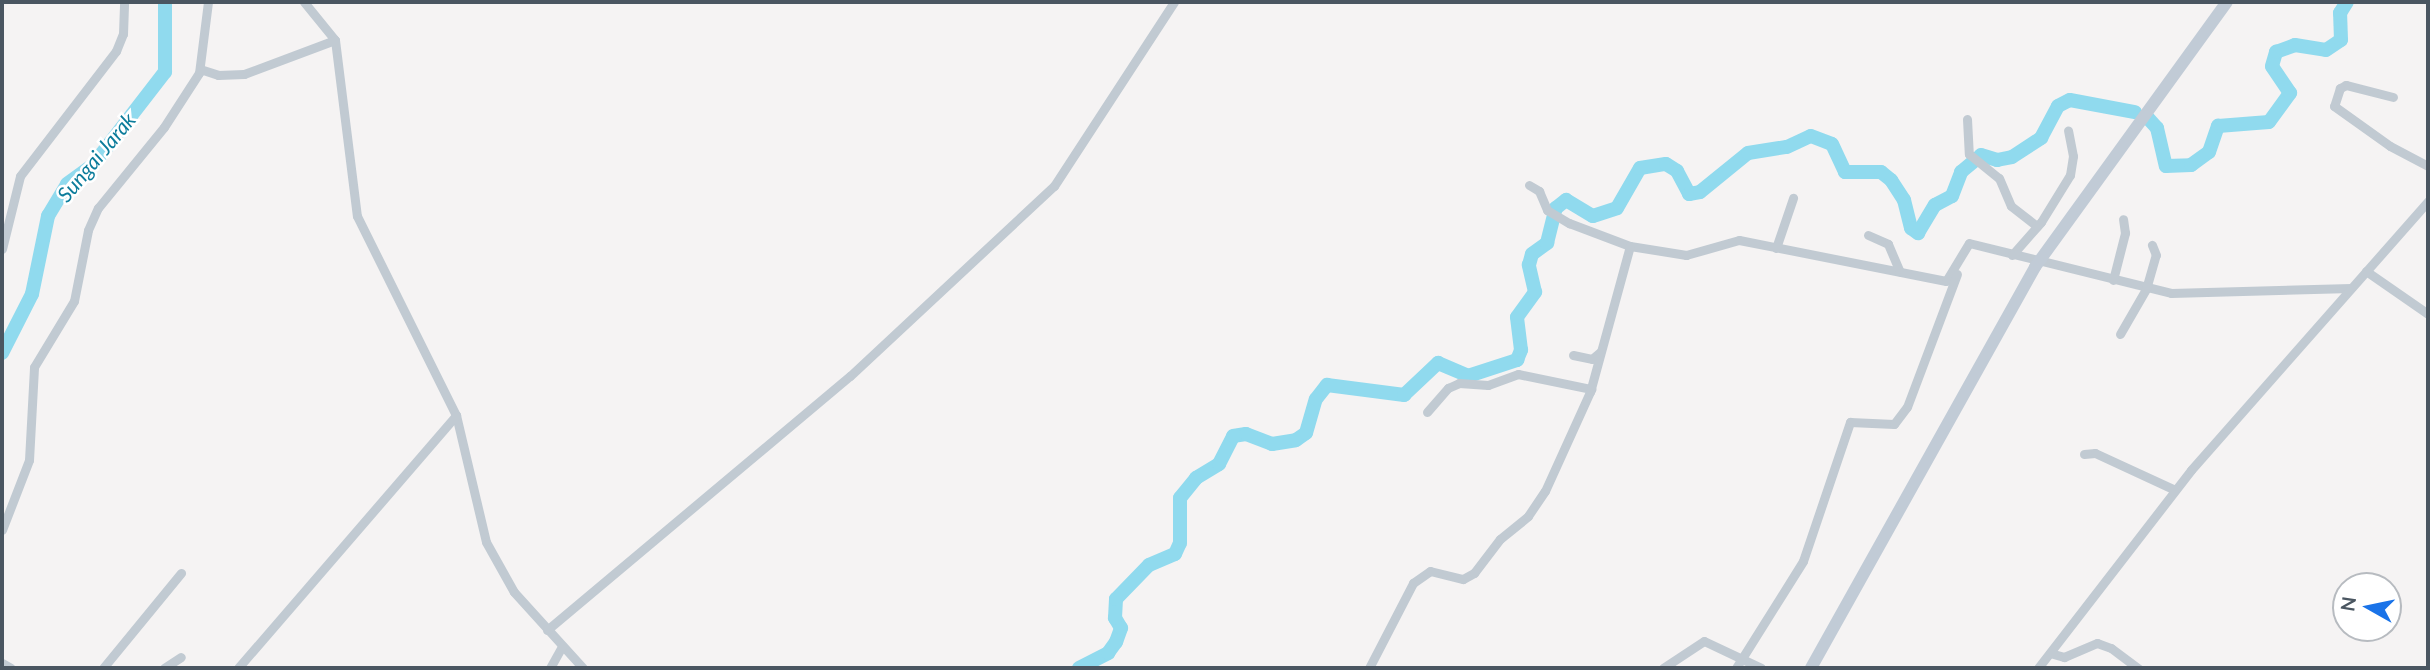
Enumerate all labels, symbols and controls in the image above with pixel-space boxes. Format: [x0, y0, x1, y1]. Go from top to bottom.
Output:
water label: Sungai Jarak [51, 107, 141, 207]
north arrow [2332, 572, 2402, 642]
text: N [2335, 595, 2360, 613]

